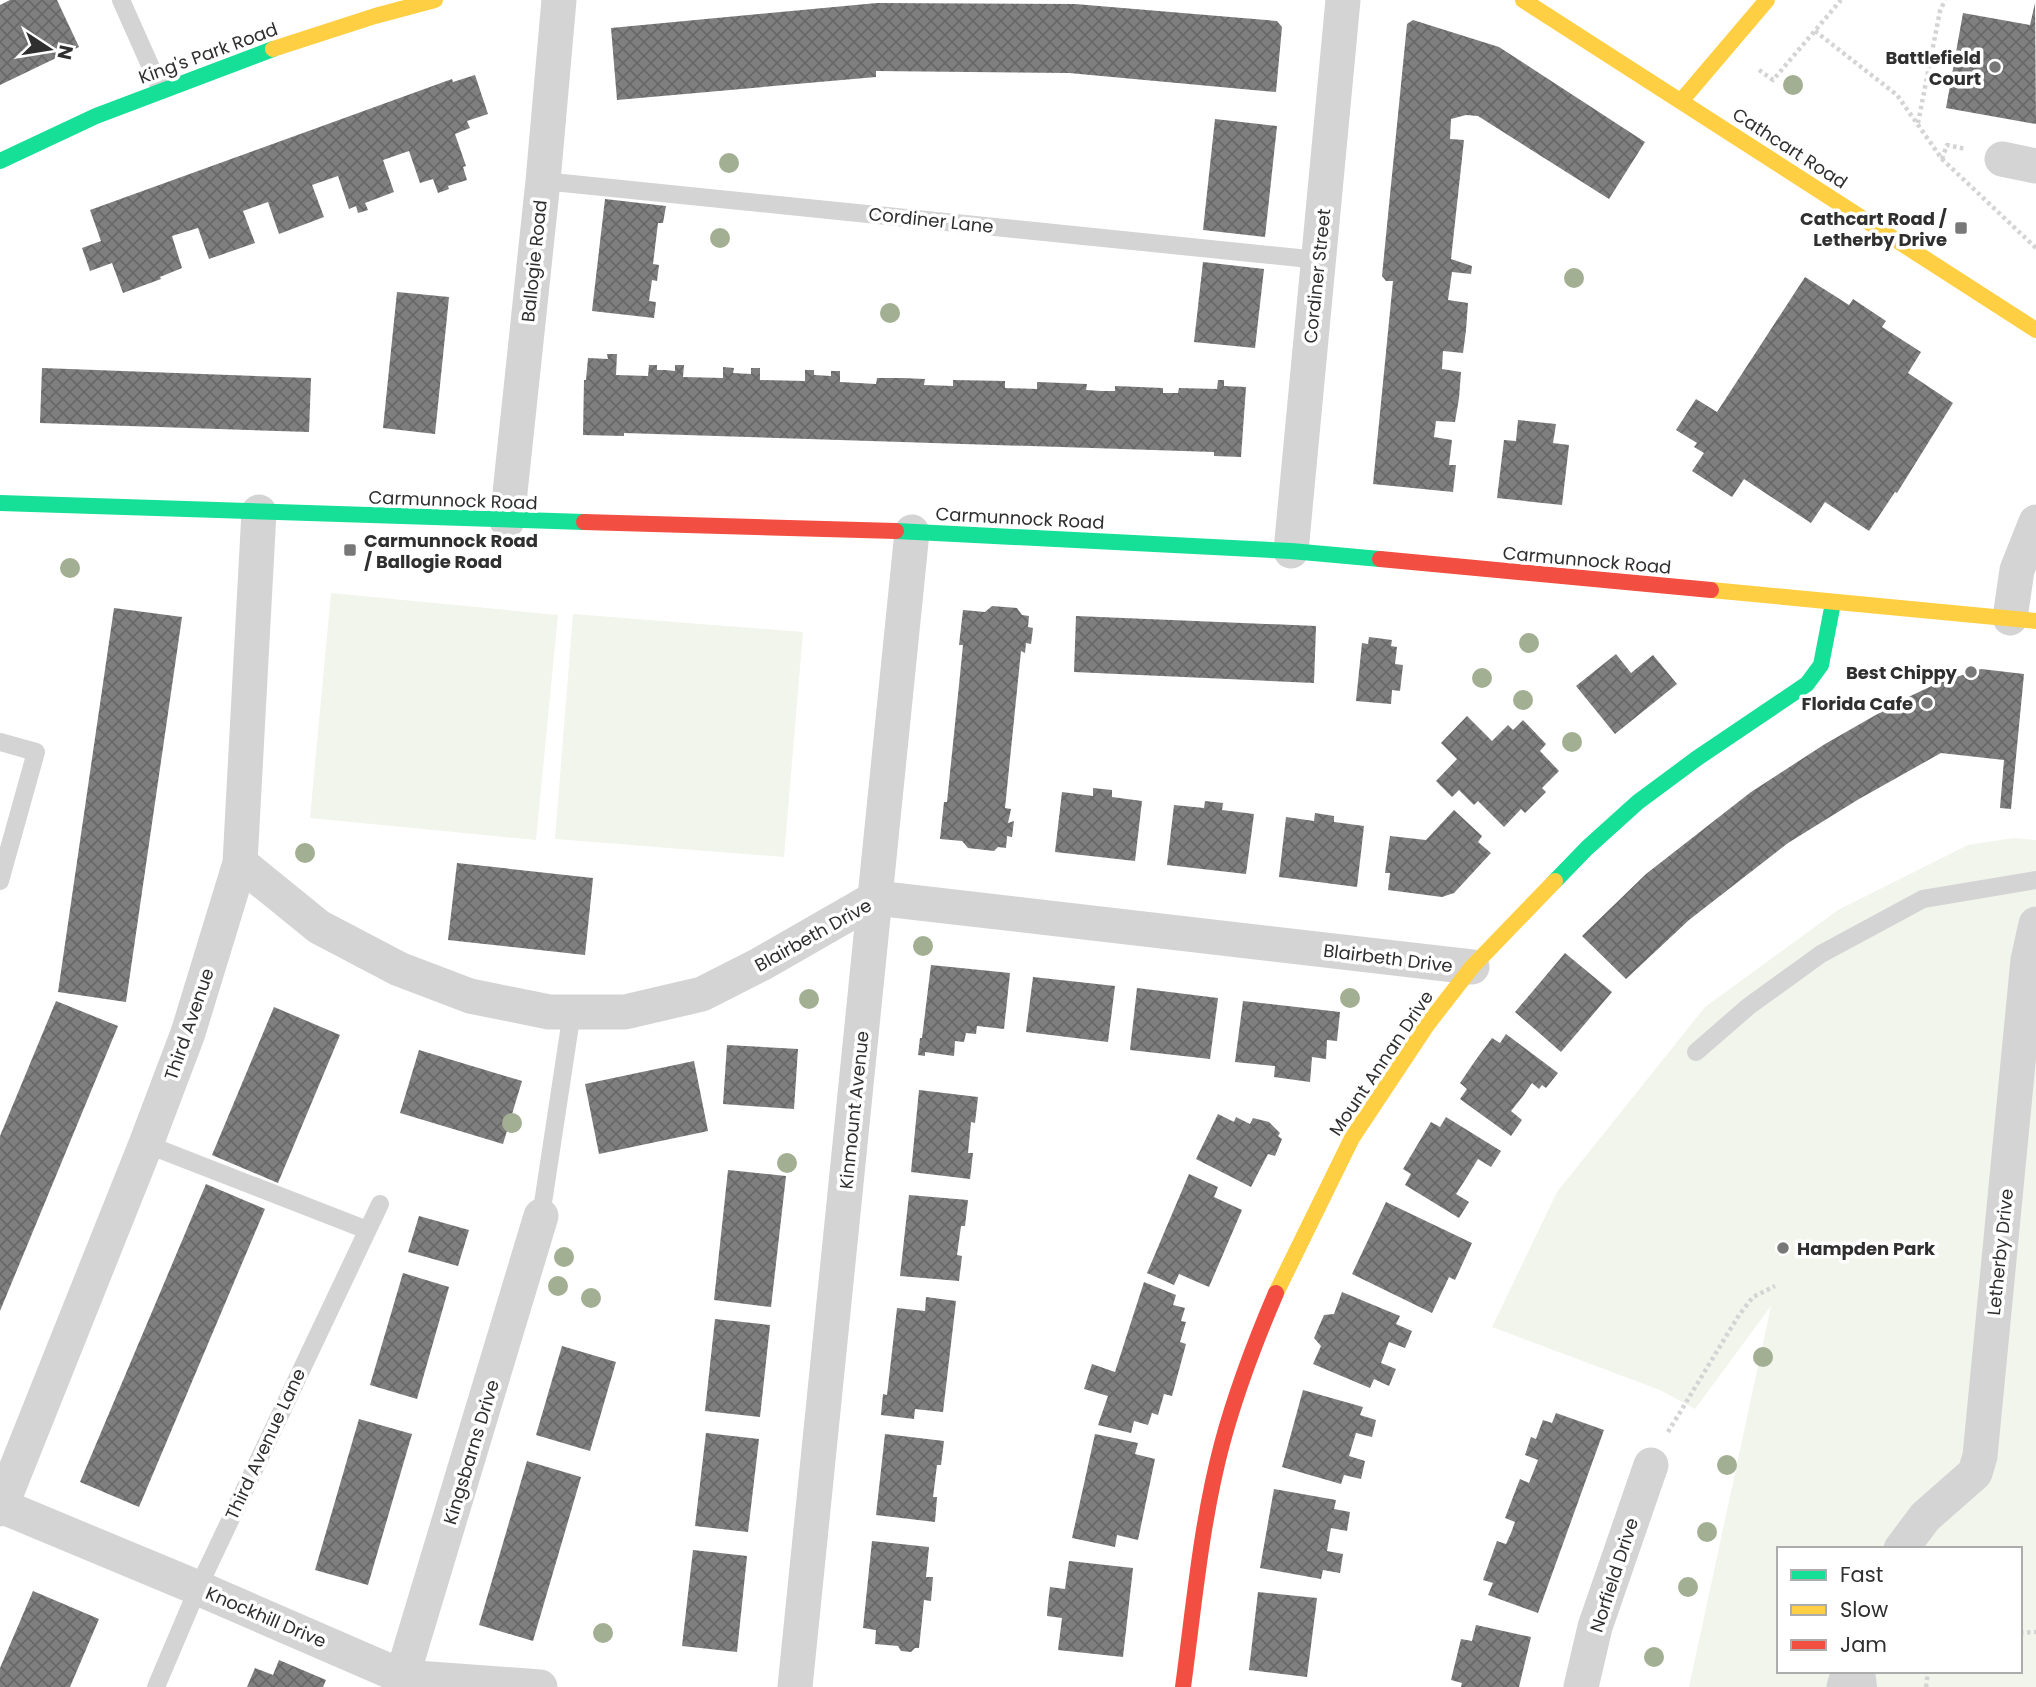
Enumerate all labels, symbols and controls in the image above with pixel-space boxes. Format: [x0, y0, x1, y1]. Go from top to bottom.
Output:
north arrow [14, 14, 84, 84]
street label: King's Park Road [135, 16, 281, 90]
text: N [50, 43, 80, 62]
place label: Battlefield Court [1885, 45, 1981, 91]
marker: Battlefield Court [1987, 59, 2003, 75]
street label: Cathcart Road [1728, 102, 1852, 194]
street label: Ballogie Road [515, 199, 553, 323]
street label: Cordiner Lane [867, 201, 995, 239]
place label: Cathcart Road / Letherby Drive [1800, 206, 1947, 252]
street label: Cordiner Street [1297, 207, 1337, 345]
marker: Cathcart Road / Letherby Drive [1953, 220, 1969, 236]
street label: Carmunnock Road [368, 485, 538, 515]
street label: Carmunnock Road [935, 501, 1105, 535]
place label: Carmunnock Road / Ballogie Road [364, 528, 538, 574]
street label: Carmunnock Road [1502, 540, 1672, 580]
marker: Carmunnock Road / Ballogie Road [342, 542, 358, 558]
place label: Best Chippy [1846, 660, 1958, 685]
marker: Best Chippy [1963, 664, 1979, 680]
place label: Florida Cafe [1802, 691, 1913, 716]
marker: Florida Cafe [1919, 695, 1935, 711]
street label: Blairbeth Drive [750, 893, 876, 977]
street label: Blairbeth Drive [1322, 938, 1454, 978]
street label: Third Avenue [158, 965, 220, 1083]
street label: Mount Annan Drive [1323, 985, 1439, 1141]
street label: Kinmount Avenue [833, 1030, 875, 1190]
street label: Letherby Drive [1981, 1187, 2019, 1317]
place label: Hampden Park [1797, 1236, 1936, 1261]
marker: Hampden Park [1775, 1240, 1791, 1256]
street label: Third Avenue Lane [219, 1364, 311, 1524]
street label: Kingsbarns Drive [437, 1377, 505, 1527]
street label: Norfield Drive [1584, 1515, 1644, 1635]
legend [1777, 1547, 2022, 1673]
text: Fast [1840, 1560, 1883, 1589]
street label: Knockhill Drive [202, 1580, 330, 1654]
text: Slow [1840, 1595, 1888, 1624]
text: Jam [1840, 1630, 1887, 1659]

